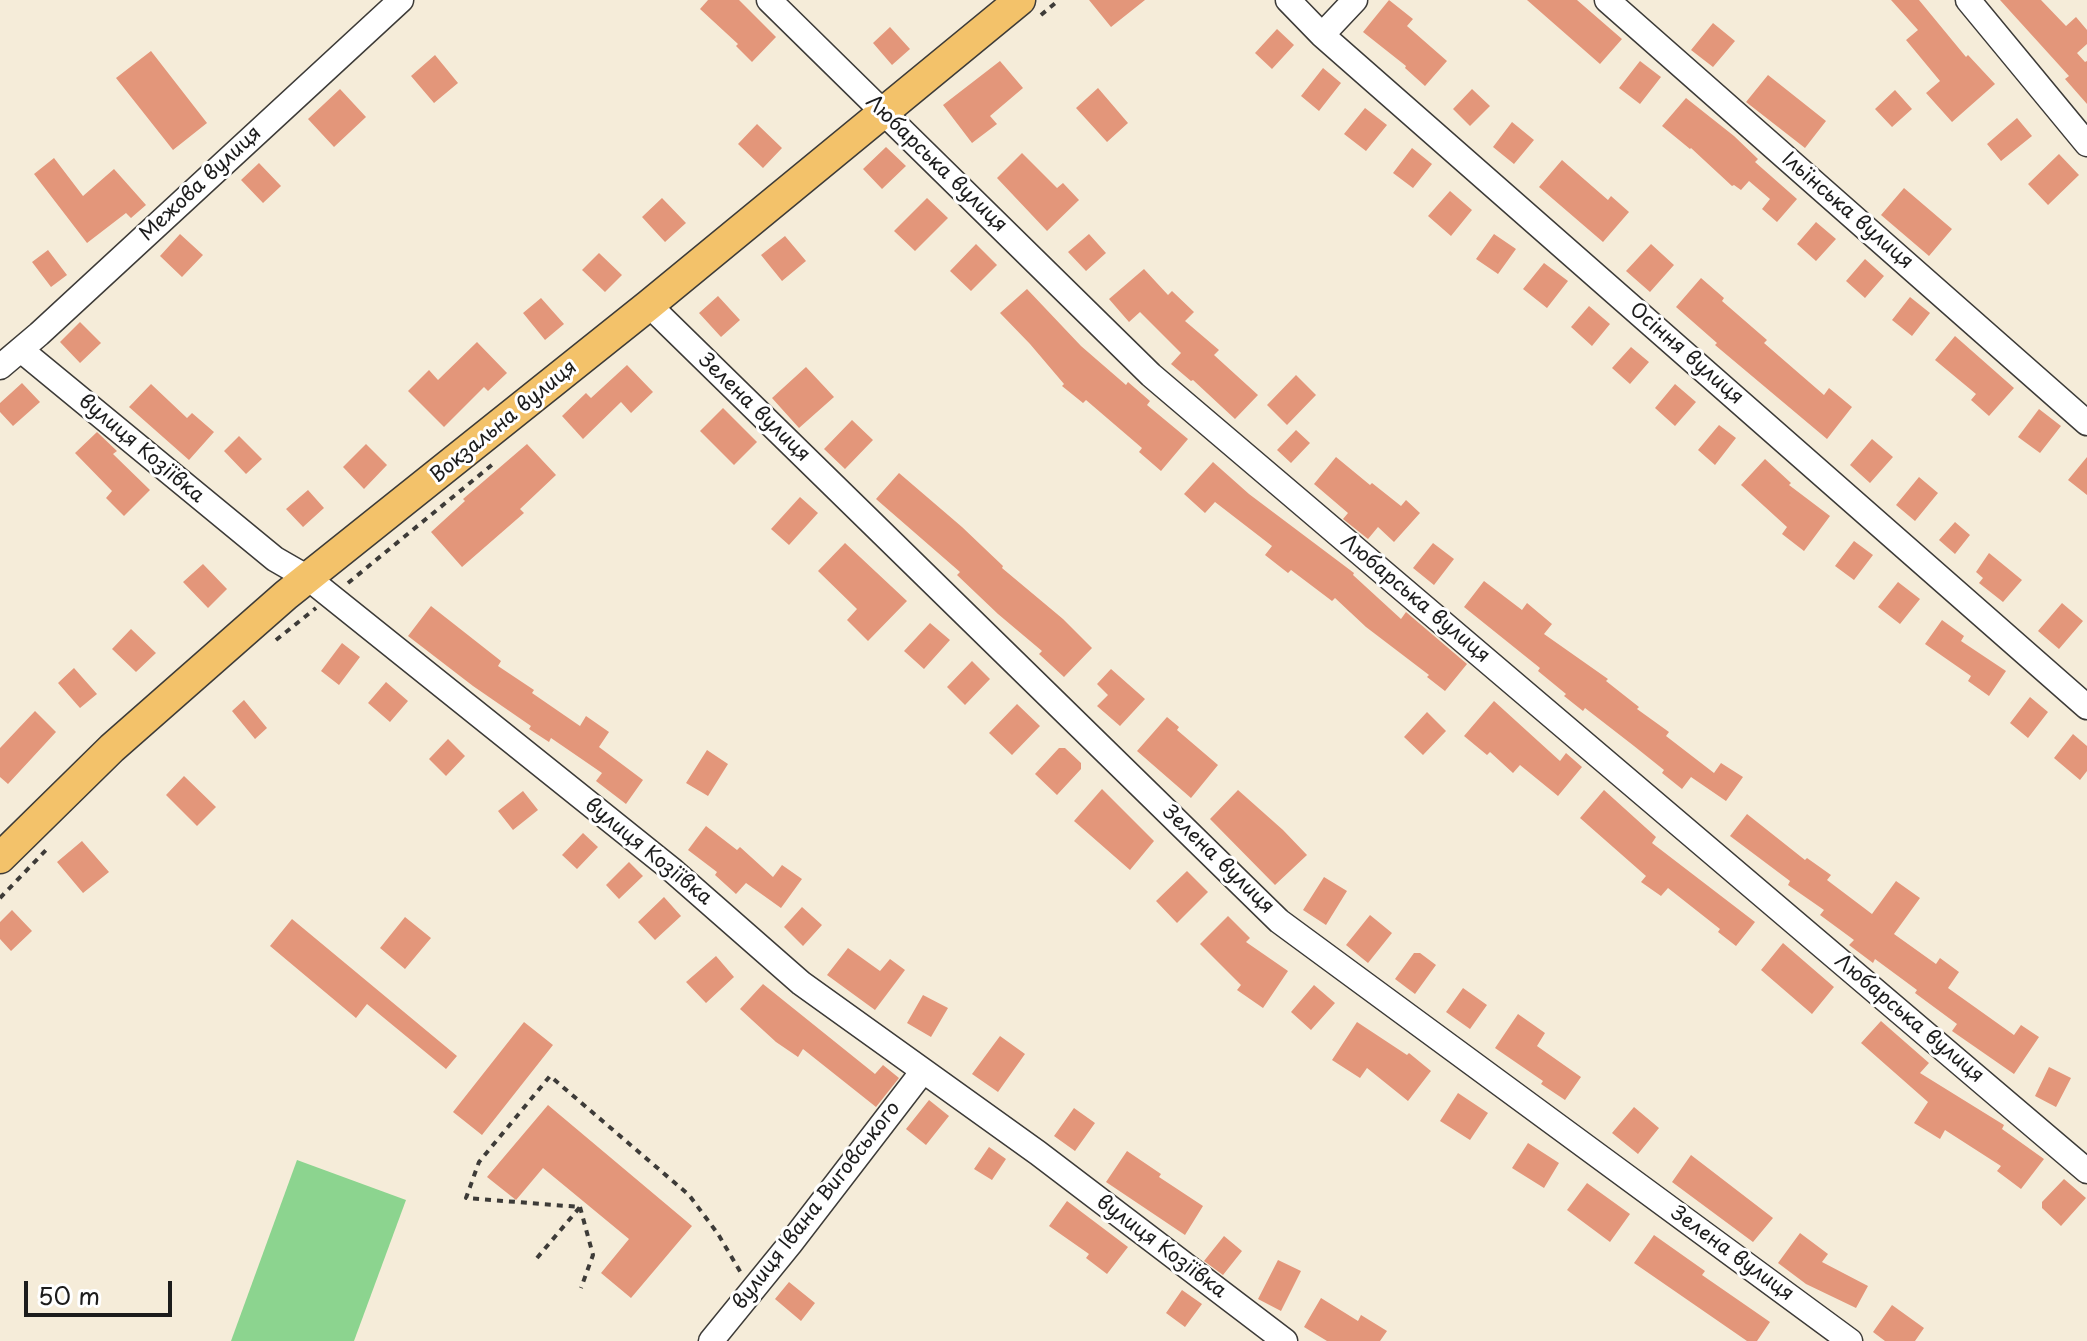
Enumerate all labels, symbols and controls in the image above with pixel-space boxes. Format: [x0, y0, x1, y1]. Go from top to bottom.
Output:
street label: Любарська вулиця [860, 90, 1012, 238]
street label: Межова вулиця [135, 122, 267, 246]
street label: Ільїнська вулиця [1776, 147, 1918, 275]
street label: Осіння вулиця [1624, 298, 1748, 410]
street label: Зелена вулиця [693, 349, 815, 467]
street label: Вокзальна вулиця [426, 356, 582, 488]
street label: вулиця Козіївка [73, 389, 209, 509]
street label: Любарська вулиця [1336, 530, 1494, 668]
street label: вулиця Козіївка [580, 793, 716, 911]
street label: Зелена вулиця [1157, 801, 1279, 919]
street label: Любарська вулиця [1830, 950, 1988, 1088]
street label: вулиця Івана Виговського [728, 1097, 906, 1315]
street label: вулиця Козіївка [1091, 1190, 1231, 1304]
street label: Зелена вулиця [1666, 1201, 1798, 1307]
scale bar [28, 1265, 176, 1315]
text: 50 m [38, 1277, 100, 1313]

